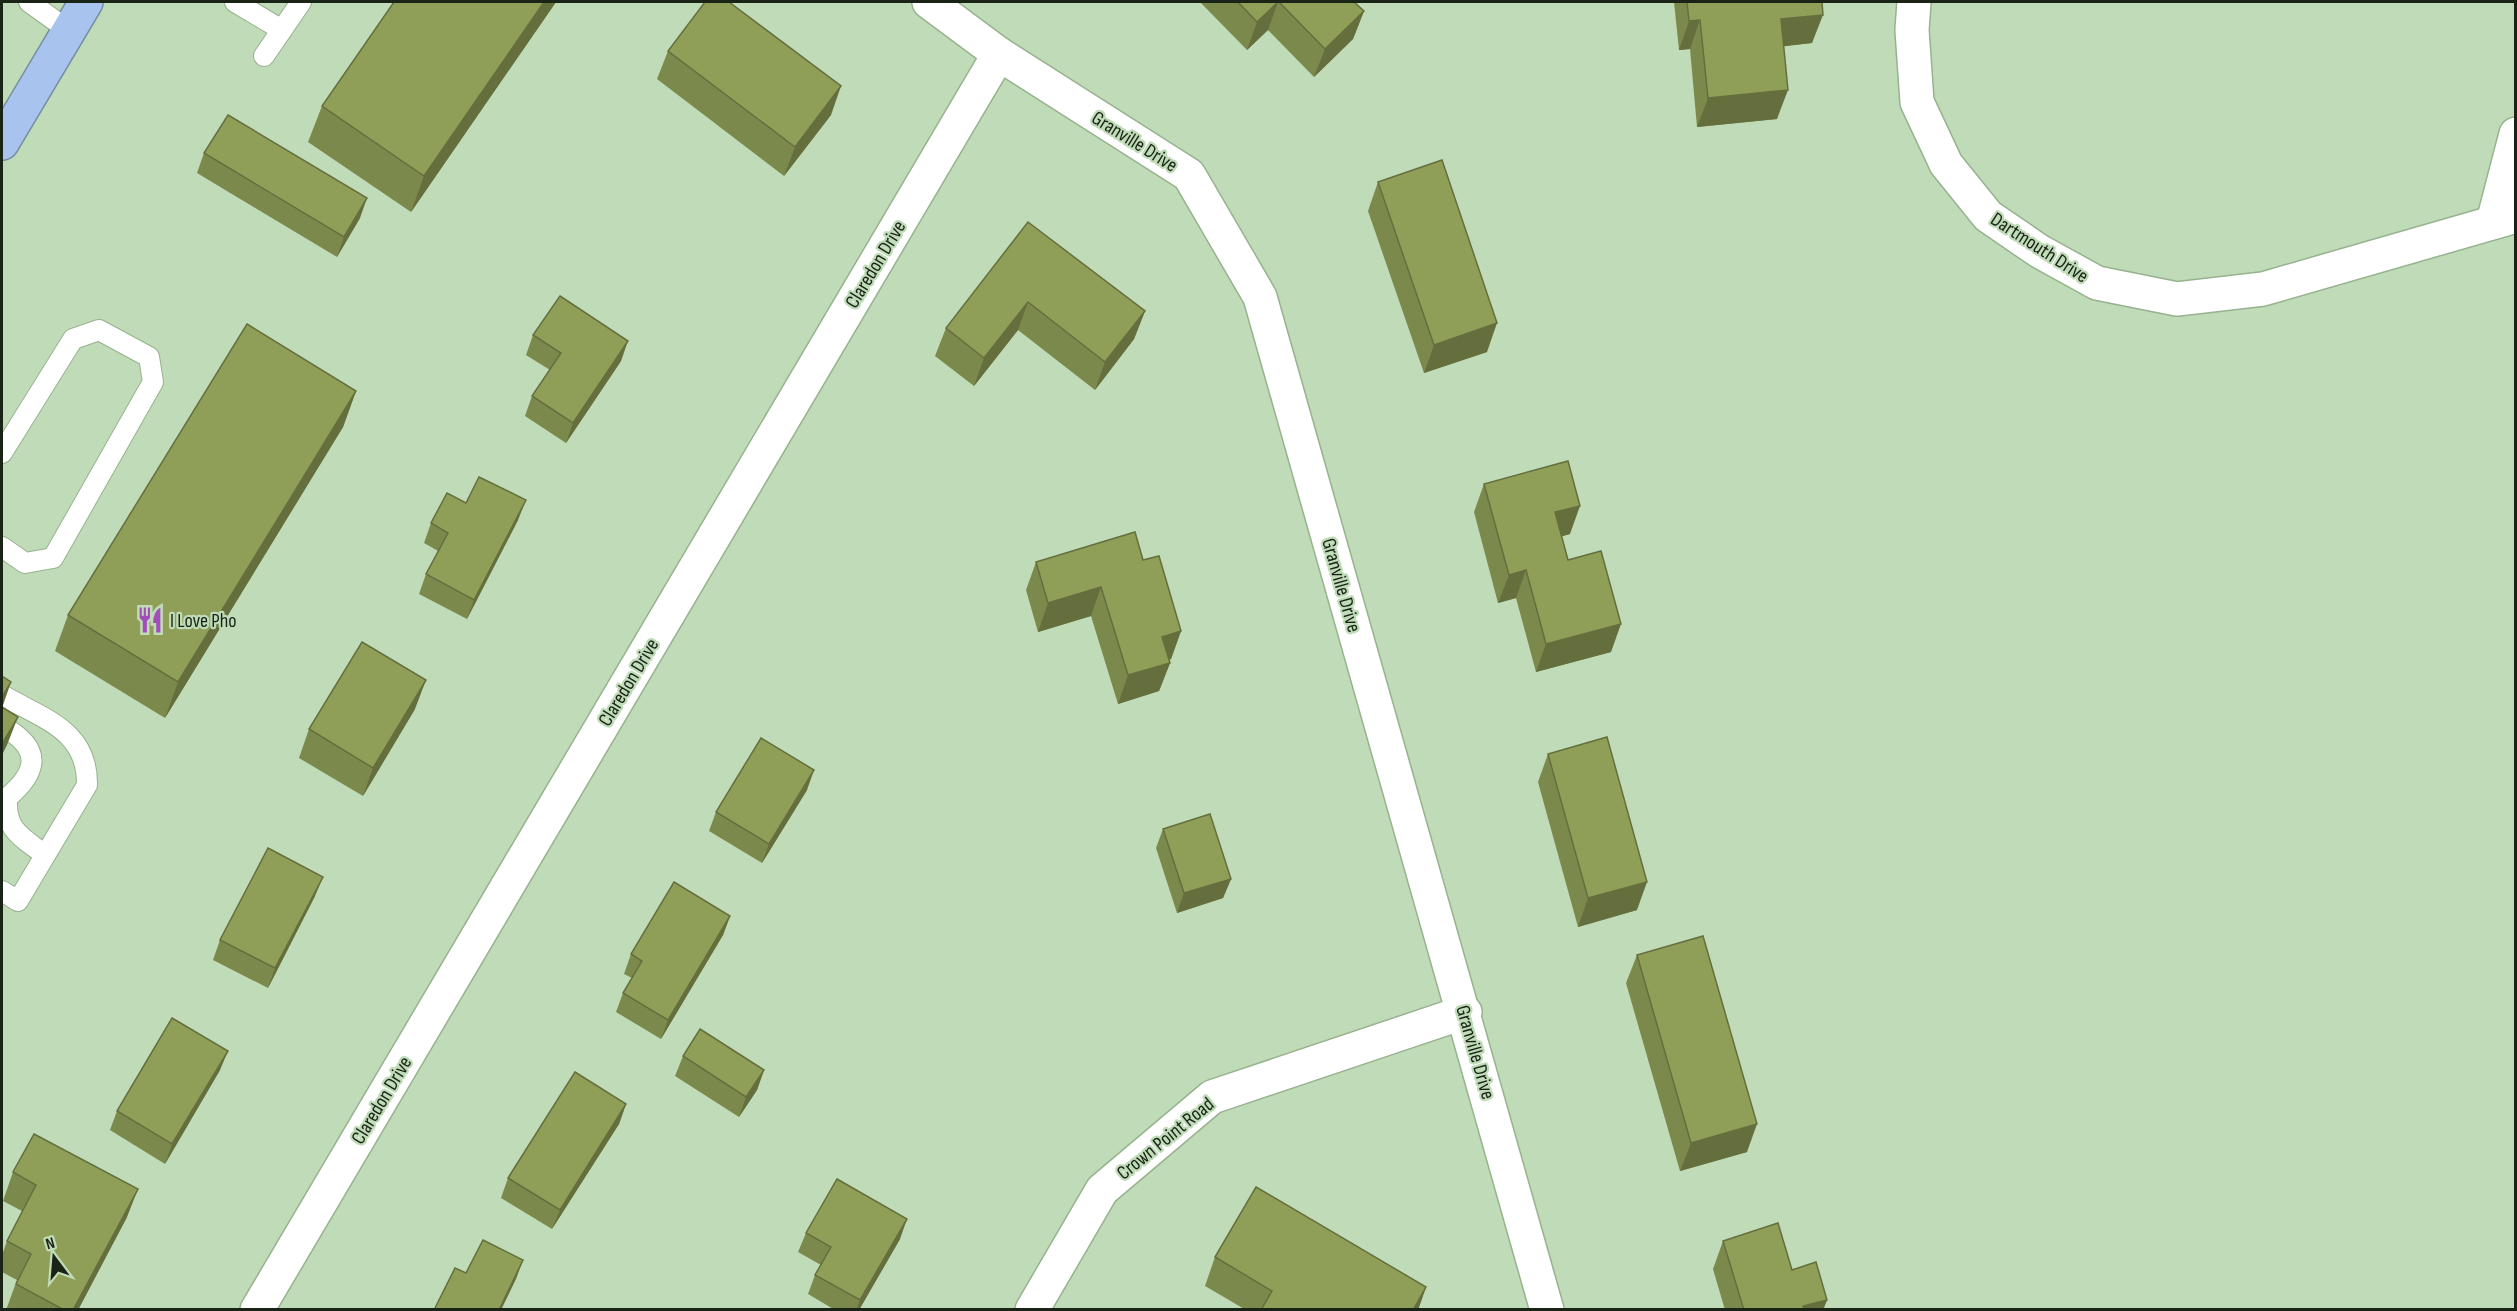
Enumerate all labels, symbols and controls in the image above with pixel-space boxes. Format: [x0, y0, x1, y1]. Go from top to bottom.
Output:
street label: Granville Drive [1087, 106, 1182, 178]
street label: Dartmouth Drive [1986, 207, 2093, 288]
street label: Claredon Drive [840, 216, 911, 313]
street label: Granville Drive [1316, 535, 1366, 635]
restaurant icon: I Love Pho [135, 605, 165, 635]
place label: I Love Pho [170, 609, 237, 633]
street label: Claredon Drive [593, 634, 664, 731]
street label: Granville Drive [1450, 1002, 1500, 1102]
street label: Claredon Drive [346, 1052, 417, 1149]
street label: Crown Point Road [1112, 1092, 1219, 1185]
north arrow [24, 1227, 84, 1287]
text: N [44, 1234, 57, 1254]

